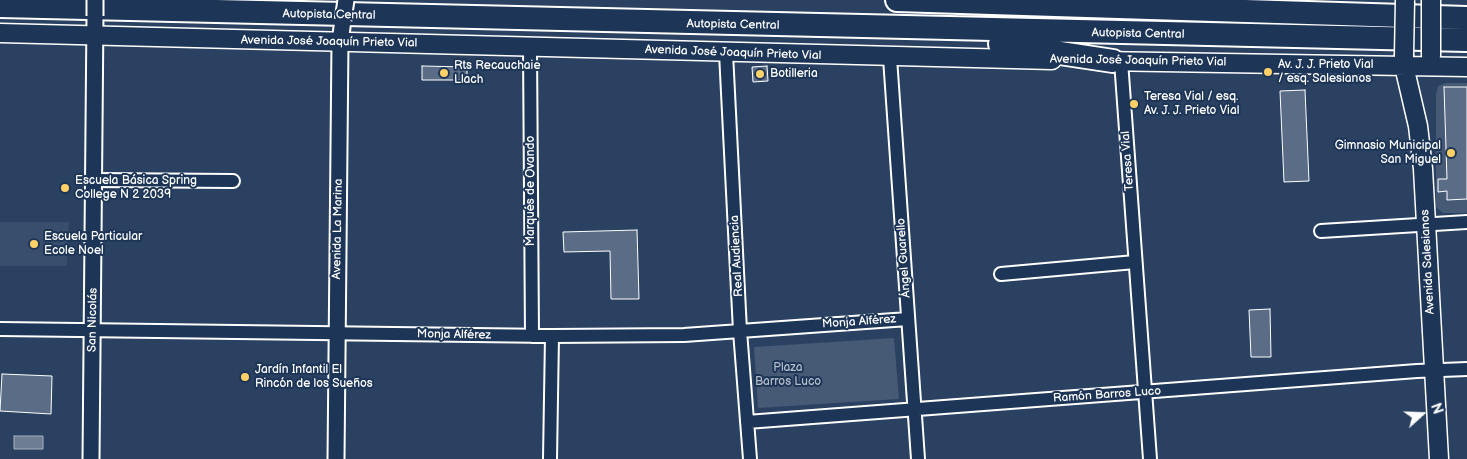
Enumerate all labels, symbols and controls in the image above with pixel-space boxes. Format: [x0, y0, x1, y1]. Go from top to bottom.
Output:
street label: Autopista Central [283, 7, 375, 23]
street label: Autopista Central [687, 17, 779, 33]
street label: Autopista Central [1092, 26, 1184, 42]
street label: Avenida José Joaquín Prieto Vial [241, 33, 417, 51]
street label: Avenida José Joaquín Prieto Vial [645, 43, 821, 63]
street label: Avenida José Joaquín Prieto Vial [1050, 52, 1226, 70]
place label: Av. J. J. Prieto Vial / esq. Salesianos [1278, 58, 1373, 86]
place label: Rts Recauchaie Llach [454, 59, 541, 87]
marker: Av. J. J. Prieto Vial / esq. Salesianos [1262, 66, 1274, 78]
marker: Rts Recauchaie Llach [438, 67, 450, 79]
place label: Botilleria [770, 67, 818, 81]
marker: Botilleria [754, 68, 766, 80]
place label: Teresa Vial / esq. Av. J. J. Prieto Vial [1144, 90, 1239, 118]
marker: Teresa Vial / esq. Av. J. J. Prieto Vial [1128, 98, 1140, 110]
street label: Teresa Vial [1119, 131, 1137, 191]
street label: Marqués de Ovando [524, 136, 538, 246]
place label: Gimnasio Municipal San Miguel [1335, 139, 1441, 167]
marker: Gimnasio Municipal San Miguel [1445, 147, 1457, 159]
place label: Escuela Básica Spring College N 2 2039 [75, 174, 197, 202]
street label: Avenida La Marina [330, 179, 346, 279]
marker: Escuela Básica Spring College N 2 2039 [59, 182, 71, 194]
street label: Avenida Salesianos [1418, 209, 1438, 315]
street label: Real Audiencia [728, 215, 746, 297]
street label: Ángel Guarello [894, 218, 914, 298]
place label: Escuela Particular Ecole Noel [44, 230, 142, 258]
marker: Escuela Particular Ecole Noel [28, 238, 40, 250]
street label: San Nicolás [85, 288, 101, 352]
street label: Monja Alférez [821, 312, 897, 332]
street label: Monja Alférez [417, 327, 491, 343]
park label: Plaza Barros Luco [755, 361, 821, 389]
place label: Jardín Infantil El Rincón de los Sueños [255, 363, 373, 391]
marker: Jardín Infantil El Rincón de los Sueños [239, 371, 251, 383]
street label: Ramón Barros Luco [1052, 384, 1162, 406]
north arrow [1397, 389, 1447, 439]
text: N [1427, 401, 1446, 417]

